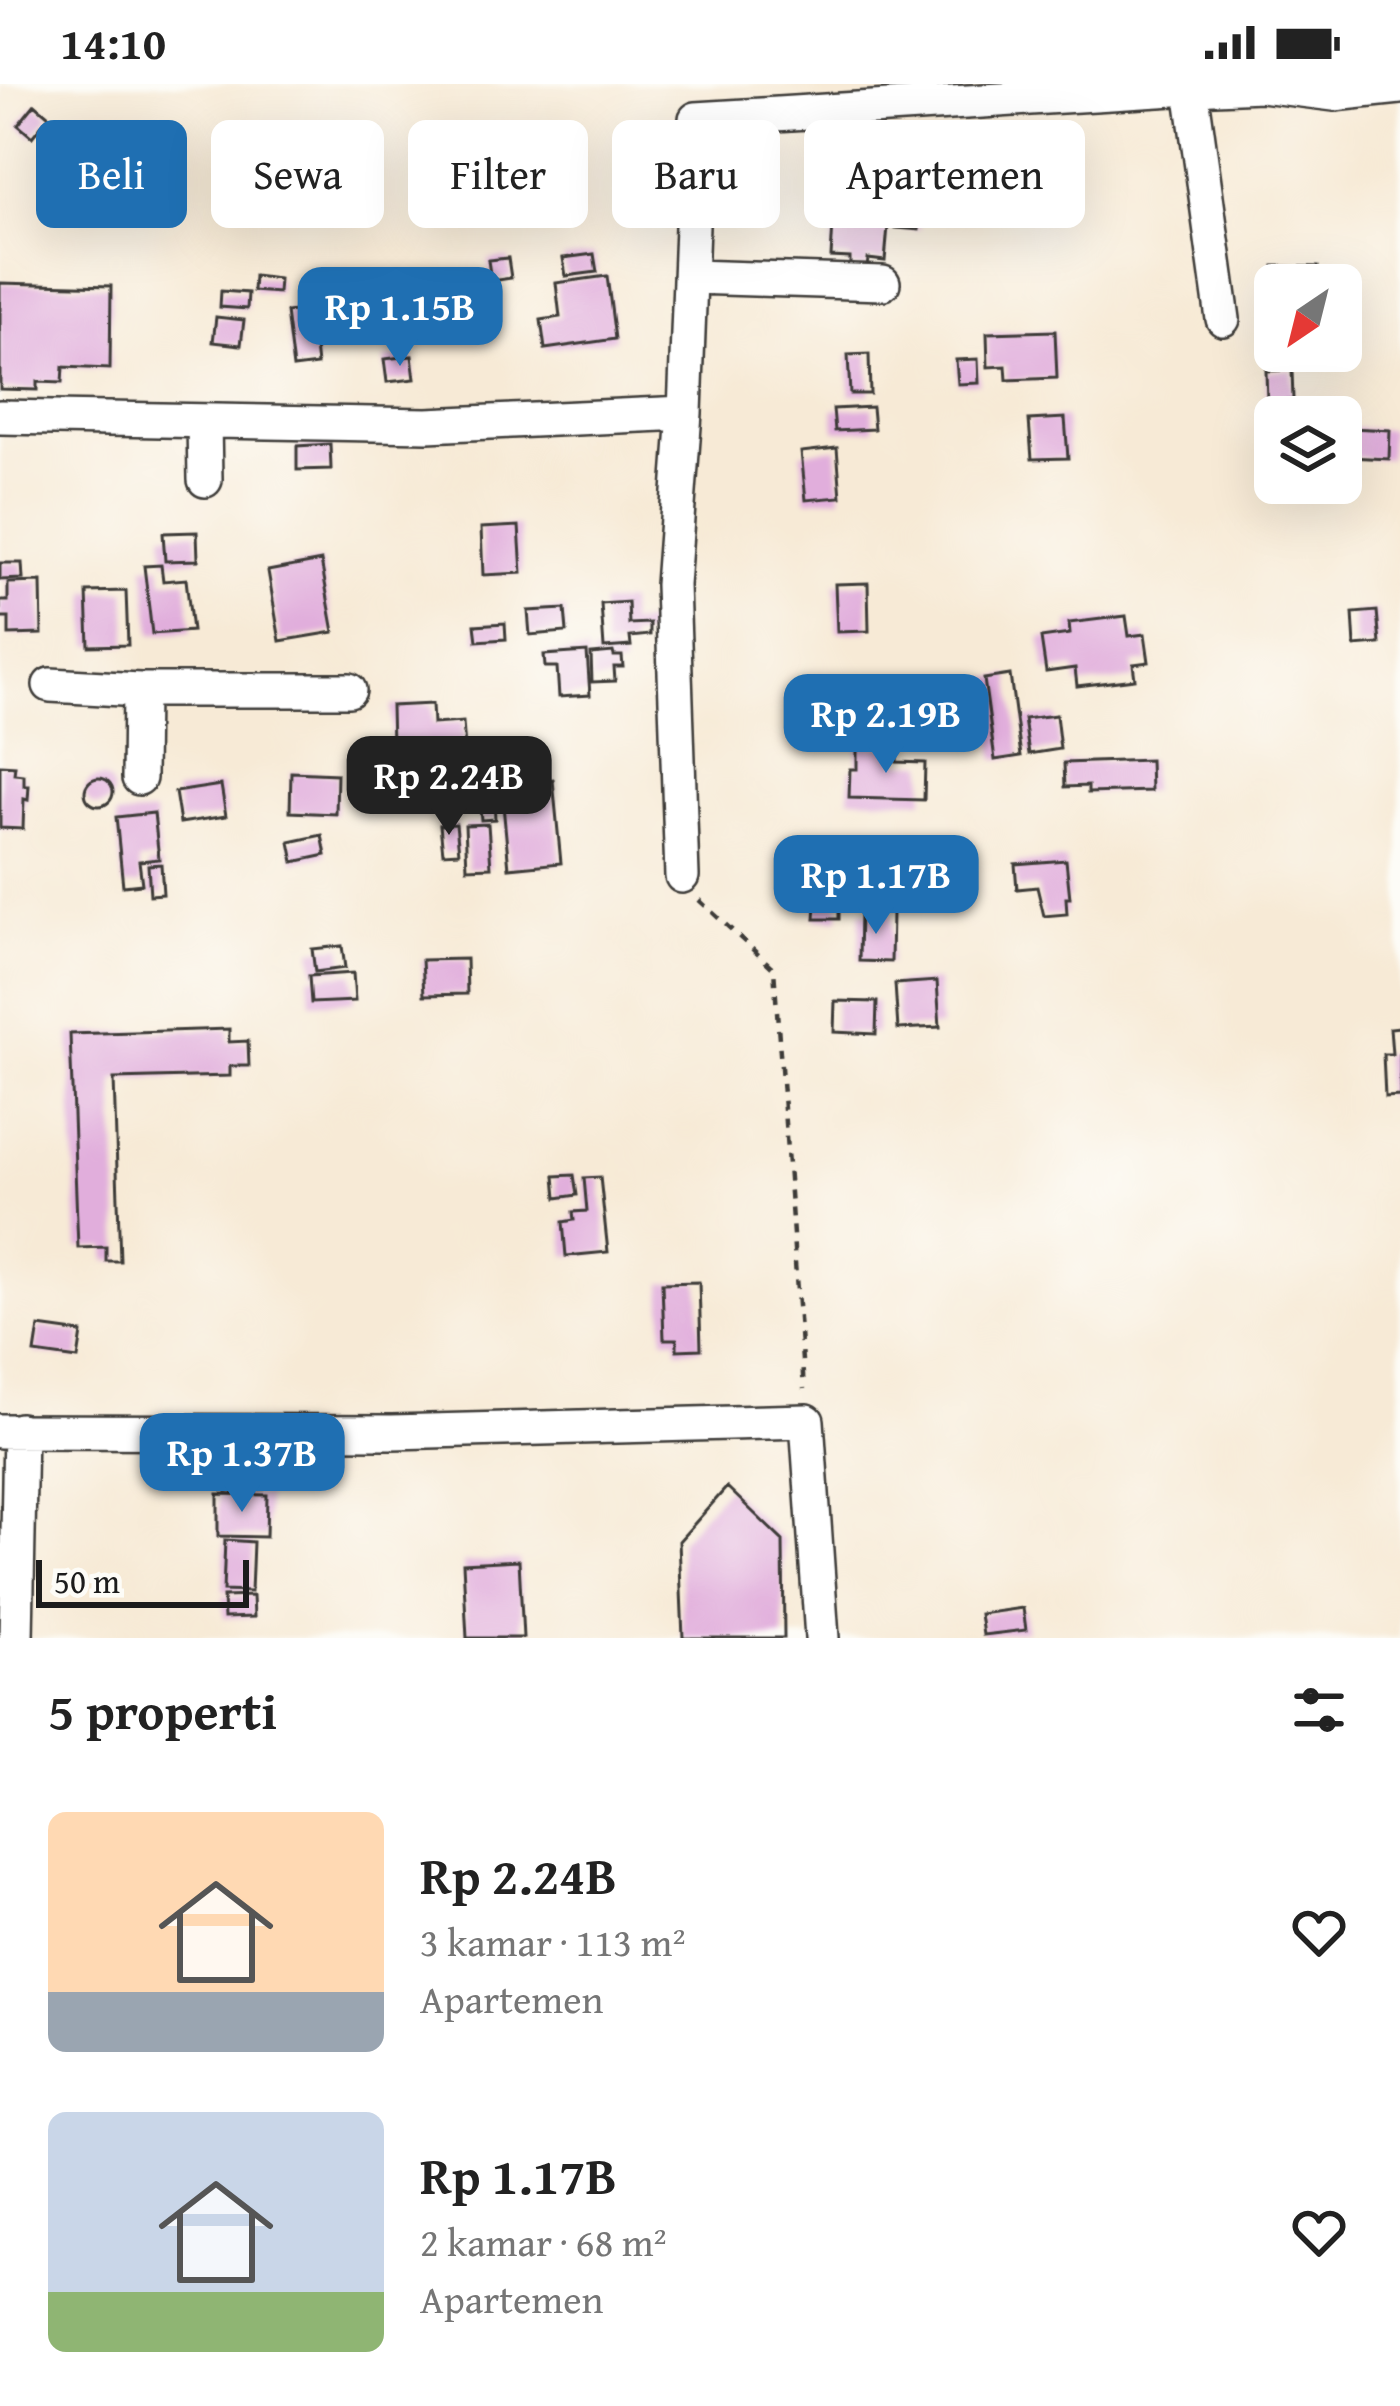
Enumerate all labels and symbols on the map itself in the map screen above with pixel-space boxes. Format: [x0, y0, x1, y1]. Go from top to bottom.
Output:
north arrow [1254, 264, 1362, 372]
pin: Rp 1.15B [276, 267, 524, 369]
pin: Rp 2.19B [762, 674, 1010, 776]
pin: Rp 2.24B [325, 736, 573, 838]
pin: Rp 1.17B [752, 835, 1000, 937]
pin: Rp 1.37B [118, 1413, 366, 1515]
scale bar [36, 1554, 249, 1607]

